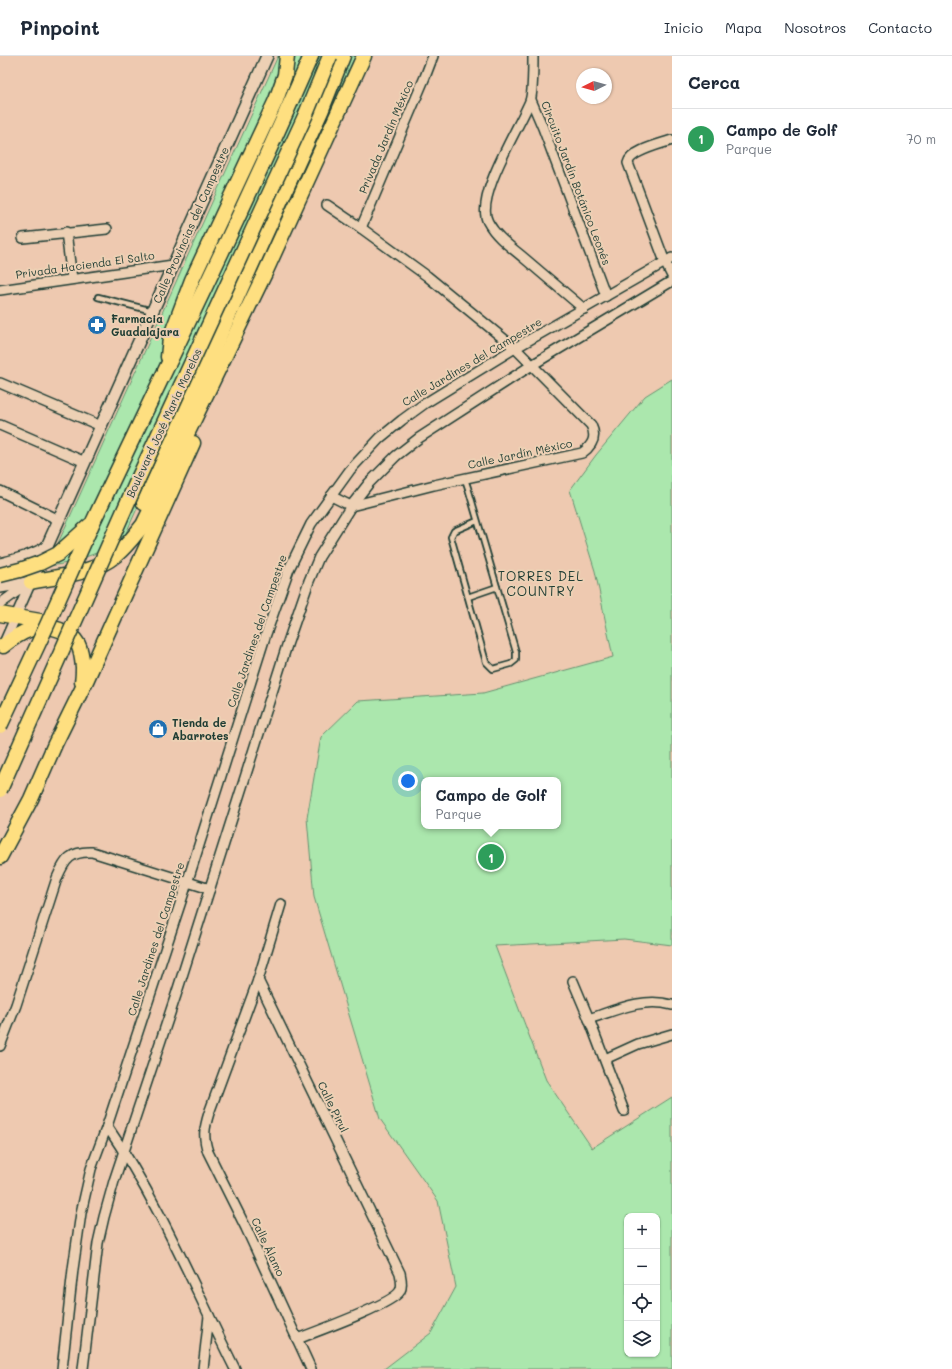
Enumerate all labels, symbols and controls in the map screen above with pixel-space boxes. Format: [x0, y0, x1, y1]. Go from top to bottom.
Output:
text: Pinpoint [20, 15, 100, 40]
text: Inicio [664, 18, 703, 37]
text: Mapa [725, 18, 762, 37]
text: Nosotros [784, 18, 846, 37]
text: Contacto [868, 18, 932, 37]
north arrow [576, 68, 612, 104]
text: Cerca [688, 71, 740, 93]
street label: Privada Jardín México [355, 77, 416, 196]
street label: Circuito Jardín Botánico Leonés [538, 99, 615, 267]
text: Campo de Golf [726, 120, 837, 140]
text: 1 [698, 130, 704, 147]
text: 70 m [906, 130, 936, 147]
text: Parque [726, 140, 772, 157]
street label: Calle Provincias del Campestre [149, 144, 232, 305]
street label: Privada Hacienda El Salto [14, 247, 156, 282]
place label: Farmacia Guadalajara [111, 311, 180, 339]
pharmacy icon: Farmacia Guadalajara [86, 314, 108, 336]
street label: Calle Jardines del Campestre [399, 314, 545, 409]
street label: Boulevard José María Morelos [122, 346, 205, 500]
street label: Calle Jardín México [466, 435, 574, 472]
street label: Calle Jardines del Campestre [223, 552, 290, 709]
district label: TORRES DEL COUNTRY [498, 567, 584, 599]
place label: Tienda de Abarrotes [172, 715, 229, 743]
shop icon: Tienda de Abarrotes [147, 718, 169, 740]
your location [398, 771, 418, 791]
popup [421, 777, 561, 829]
text: Campo de Golf [435, 785, 547, 805]
text: Parque [435, 805, 481, 822]
pin: 1 [478, 842, 504, 872]
street label: Calle Jardines del Campestre [124, 860, 188, 1018]
street label: Calle Pirul [315, 1079, 352, 1135]
map controls [624, 1213, 660, 1357]
button: + [624, 1213, 660, 1249]
street label: Calle Álamo [248, 1215, 289, 1279]
button: − [624, 1249, 660, 1285]
button: locate [624, 1285, 660, 1321]
button: layers [624, 1321, 660, 1357]

